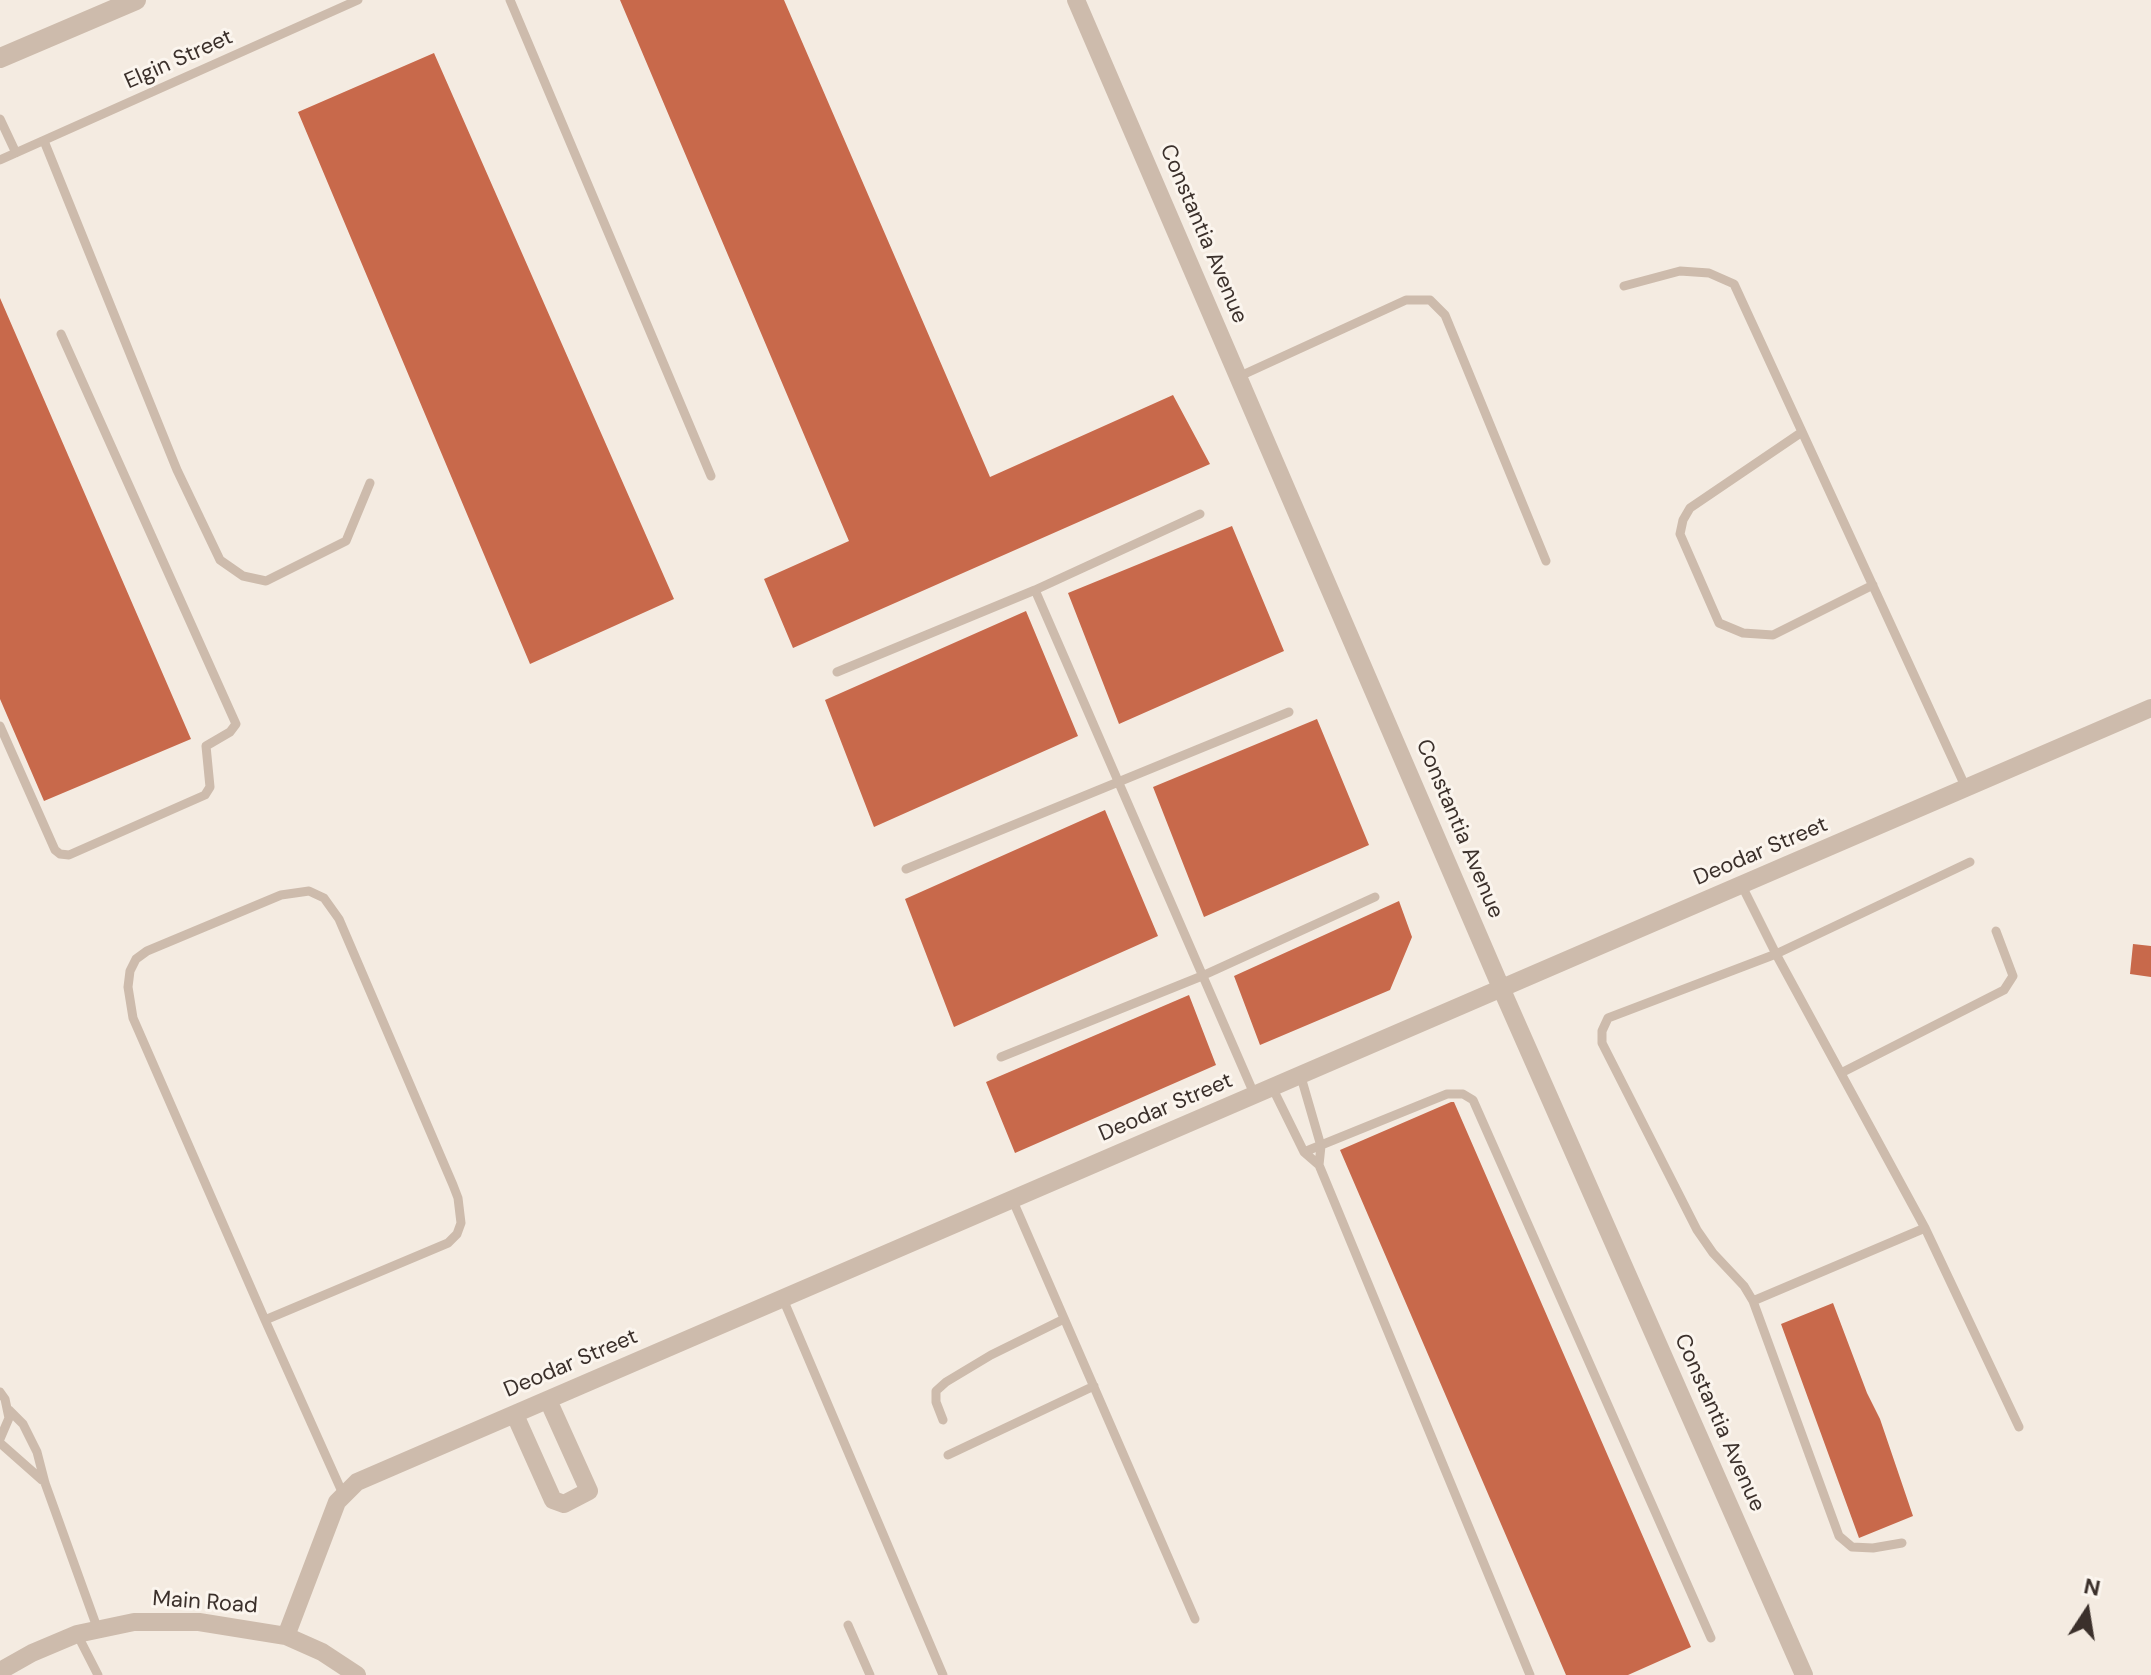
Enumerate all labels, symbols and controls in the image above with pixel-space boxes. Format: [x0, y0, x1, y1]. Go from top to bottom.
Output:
street label: Elgin Street [121, 24, 237, 96]
street label: Constantia Avenue [1153, 141, 1253, 327]
street label: Constantia Avenue [1409, 736, 1509, 922]
street label: Deodar Street [1690, 812, 1832, 892]
street label: Deodar Street [1095, 1068, 1237, 1148]
street label: Deodar Street [500, 1324, 642, 1404]
street label: Constantia Avenue [1668, 1330, 1770, 1516]
north arrow [2047, 1571, 2127, 1651]
text: N [2081, 1571, 2103, 1603]
street label: Main Road [151, 1586, 259, 1620]

